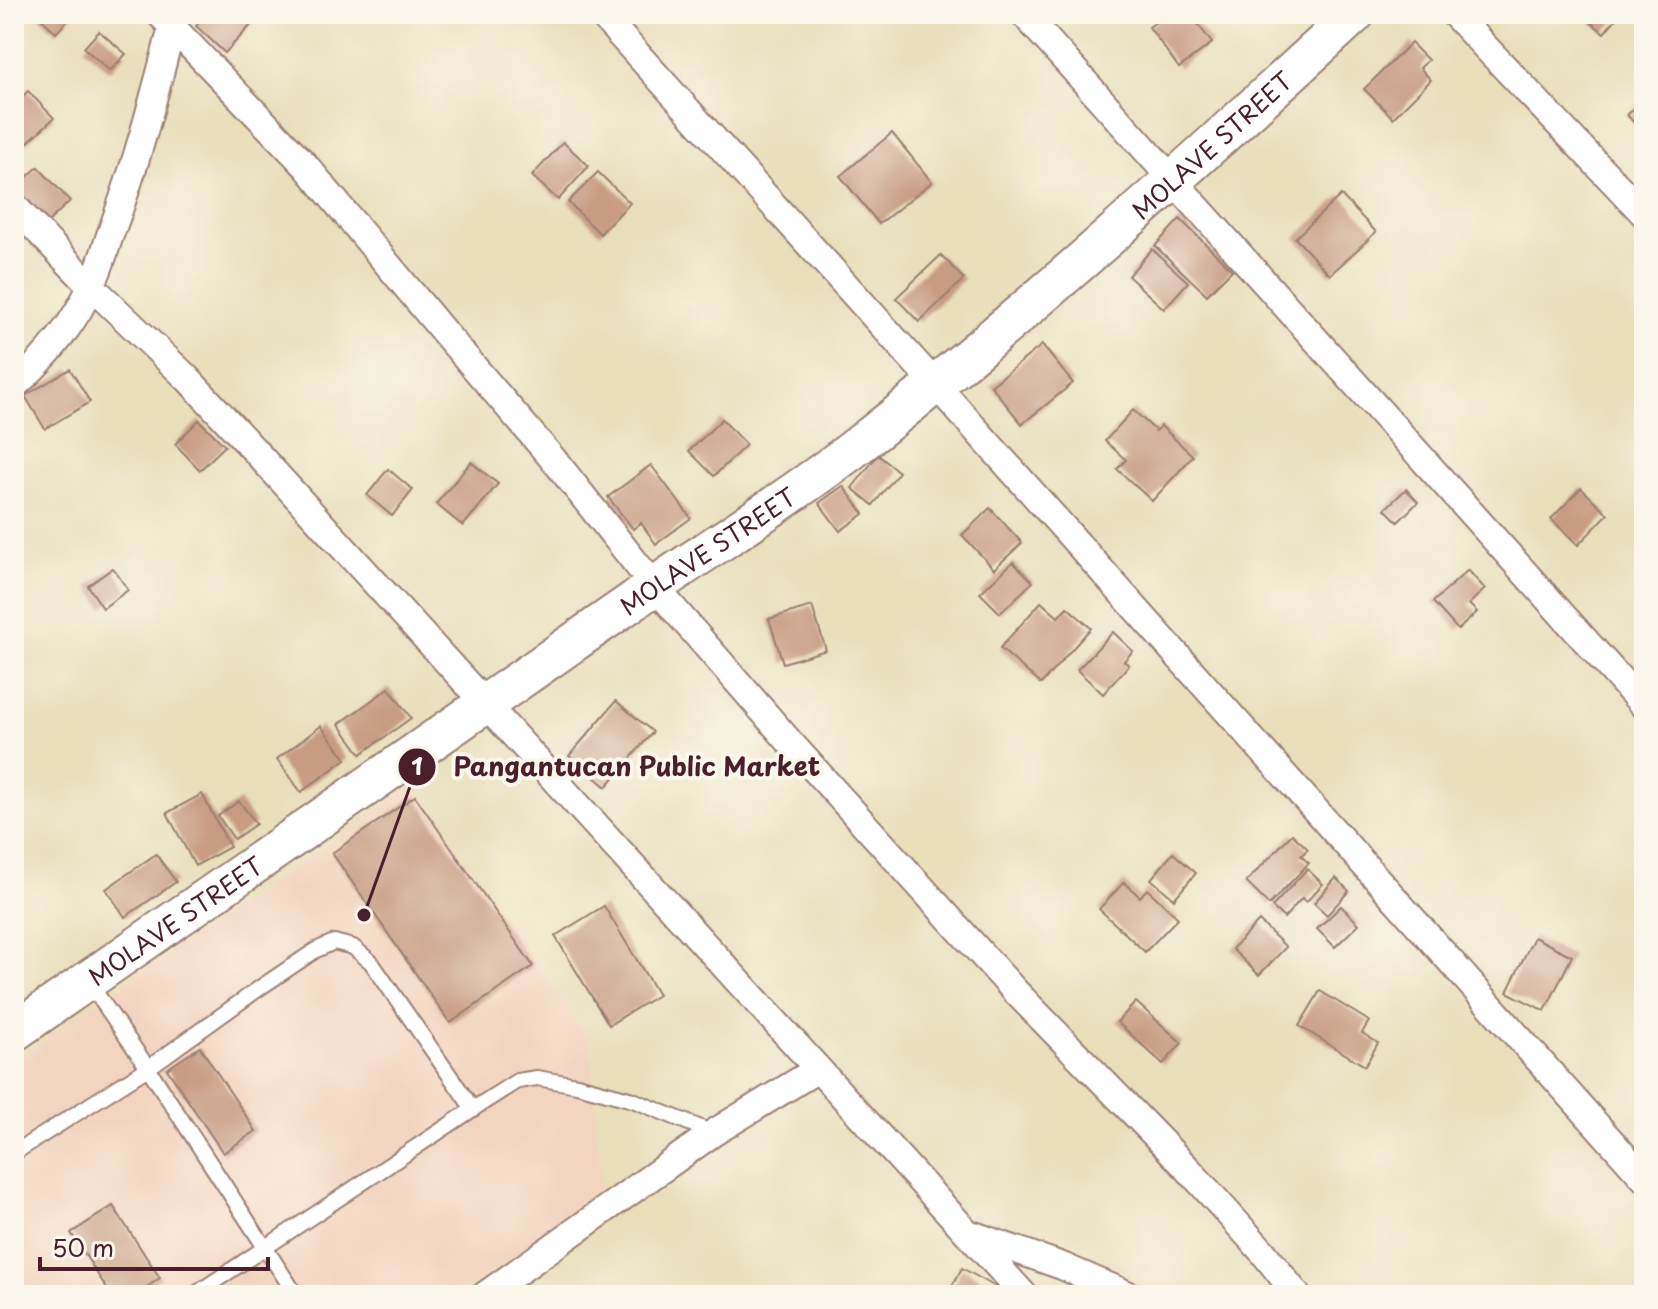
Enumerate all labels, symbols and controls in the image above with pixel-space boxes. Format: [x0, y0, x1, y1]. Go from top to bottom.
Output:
street label: MOLAVE STREET [1123, 62, 1300, 227]
street label: MOLAVE STREET [612, 478, 803, 623]
callout: Pangantucan Public Market [397, 742, 838, 792]
text: Pangantucan Public Market [454, 746, 820, 785]
text: 1 [411, 747, 423, 783]
street label: MOLAVE STREET [81, 847, 270, 994]
scale bar [40, 1221, 268, 1271]
text: 50 m [52, 1229, 114, 1265]

